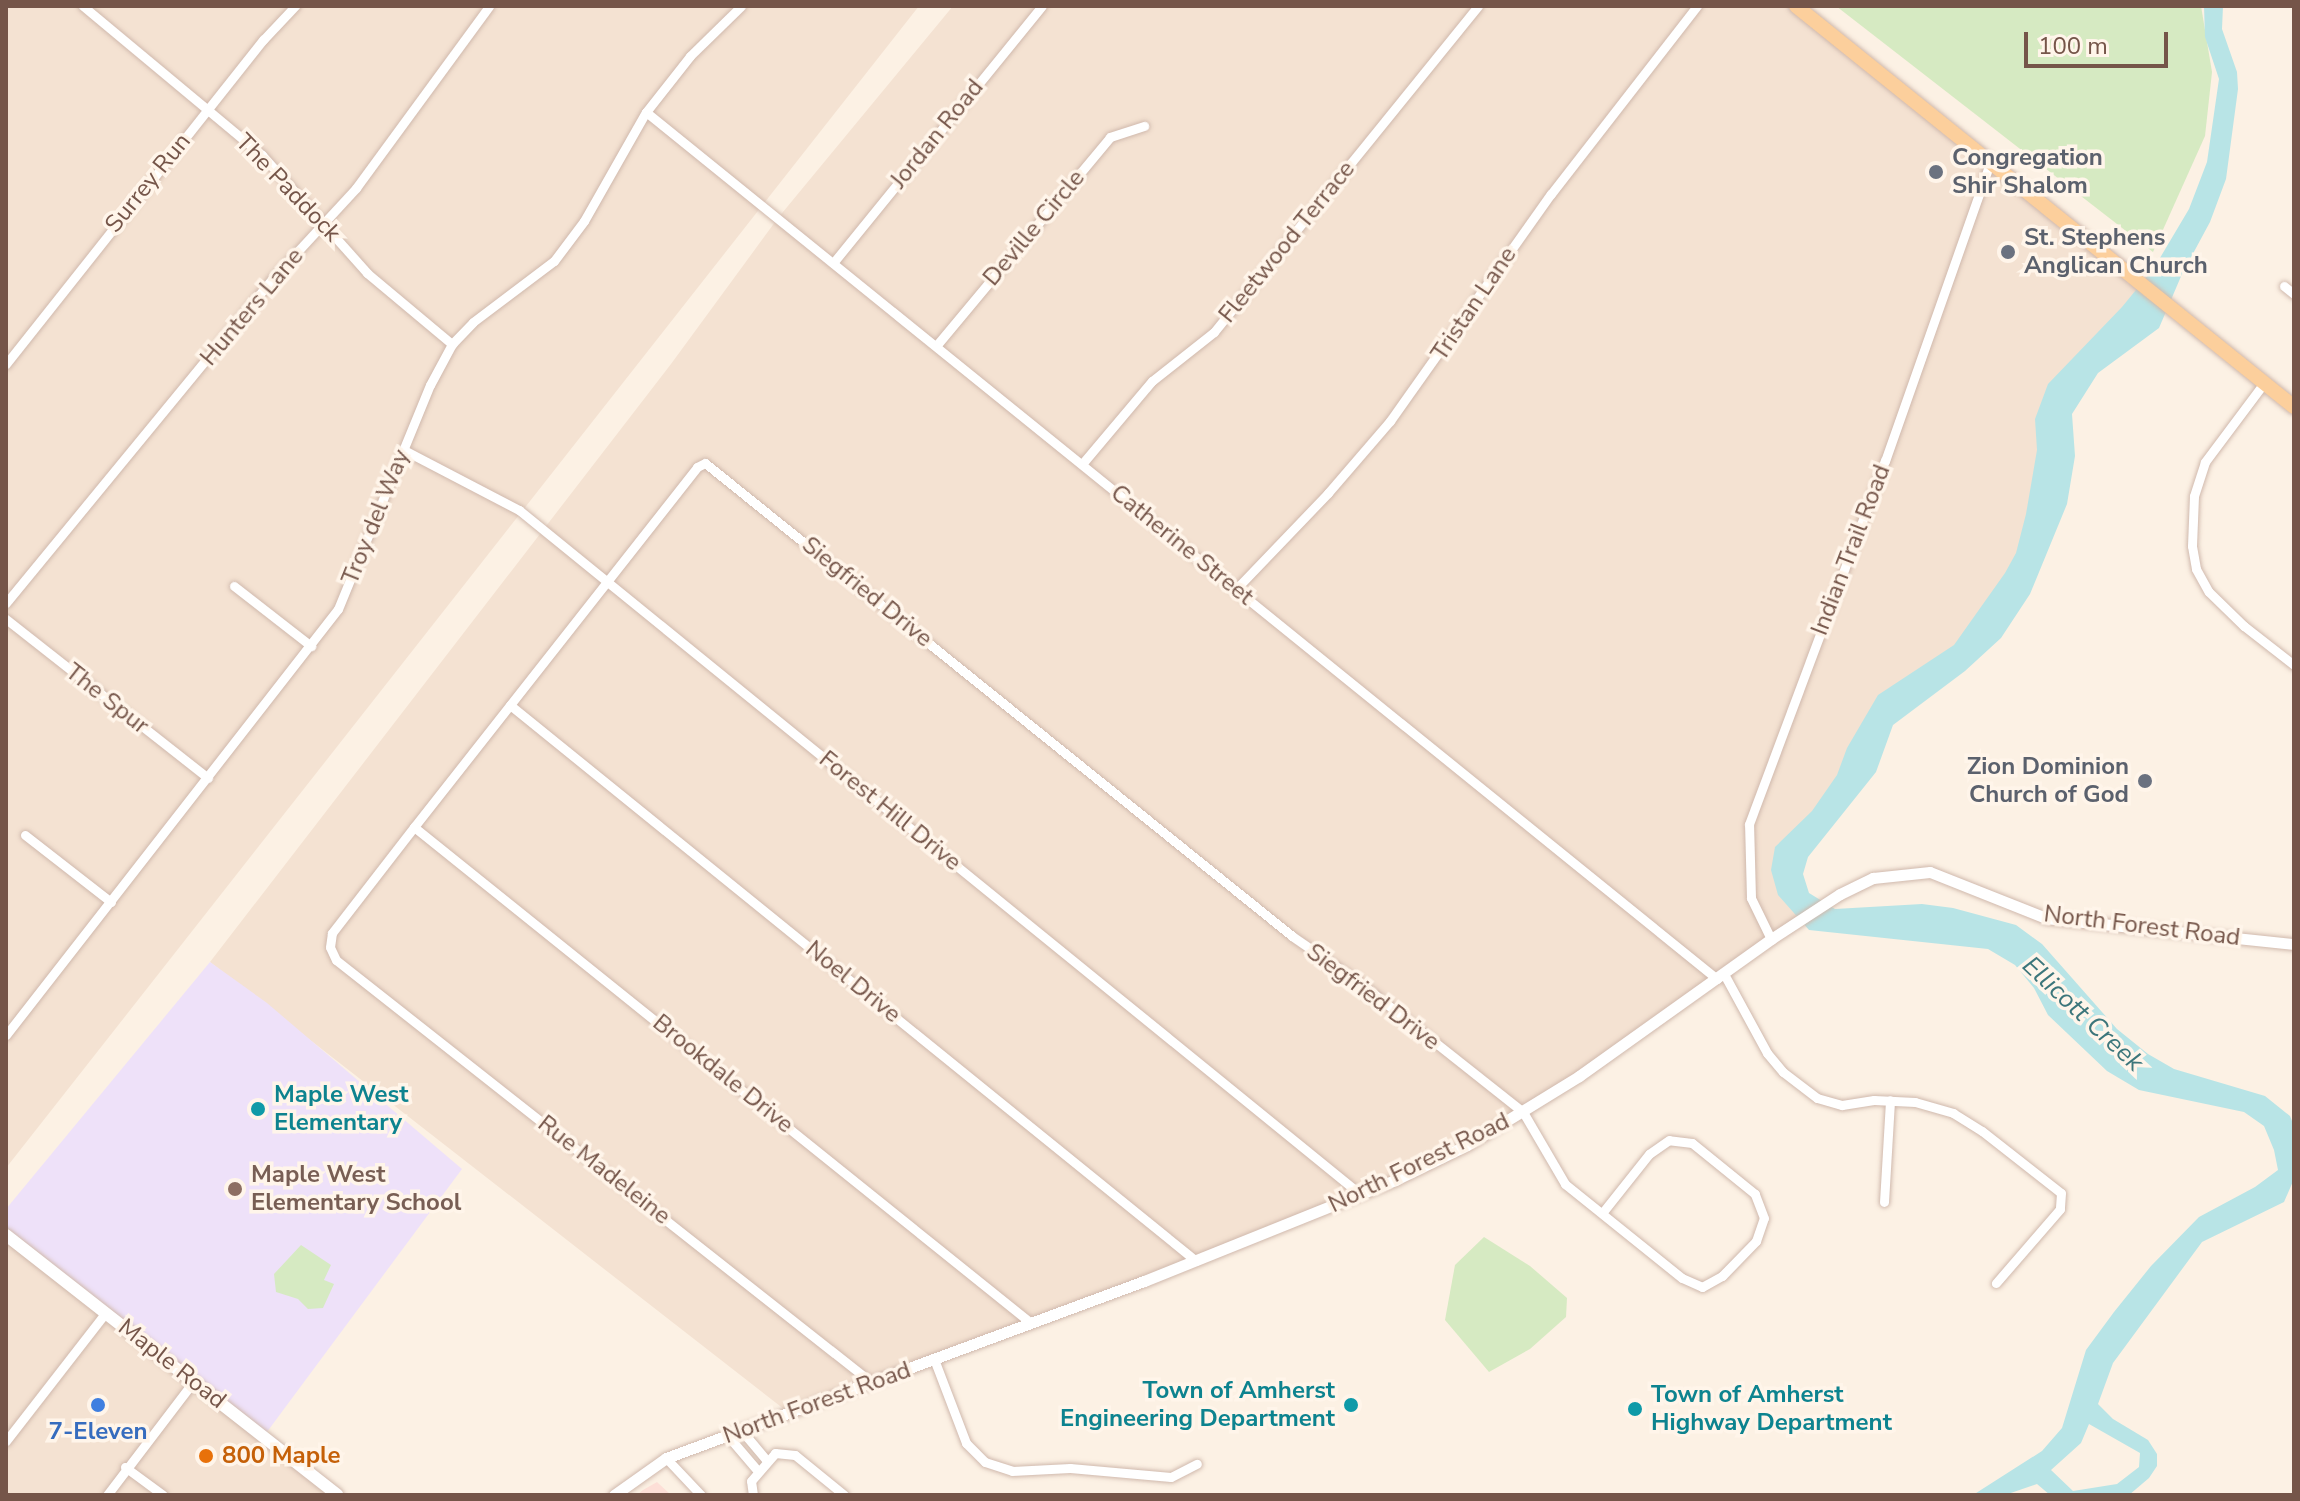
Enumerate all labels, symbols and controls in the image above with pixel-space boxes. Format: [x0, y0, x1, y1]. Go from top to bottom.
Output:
scale bar [2028, 16, 2172, 66]
text: 100 m [2038, 30, 2108, 62]
street label: Jordan Road [884, 74, 990, 194]
street label: Surrey Run [99, 127, 197, 239]
street label: The Paddock [229, 128, 347, 248]
place label: Congregation Shir Shalom [1952, 144, 2103, 200]
street label: Fleetwood Terrace [1213, 155, 1361, 329]
marker: Congregation Shir Shalom [1927, 163, 1945, 181]
street label: Deville Circle [977, 164, 1091, 292]
place label: St. Stephens Anglican Church [2024, 224, 2208, 280]
street label: Hunters Lane [194, 242, 310, 372]
street label: Tristan Lane [1425, 242, 1523, 366]
marker: St. Stephens Anglican Church [1999, 243, 2017, 261]
street label: Troy del Way [336, 445, 416, 589]
street label: Indian Trail Road [1805, 461, 1897, 639]
street label: Catherine Street [1105, 479, 1259, 611]
street label: Siegfried Drive [796, 531, 938, 653]
street label: The Spur [60, 658, 154, 740]
street label: Forest Hill Drive [813, 745, 967, 877]
place label: Zion Dominion Church of God [1967, 753, 2129, 809]
marker: Zion Dominion Church of God [2136, 772, 2154, 790]
street label: North Forest Road [2042, 900, 2242, 952]
street label: Noel Drive [800, 935, 906, 1029]
street label: Siegfried Drive [1301, 938, 1445, 1056]
water label: Ellicott Creek [2016, 950, 2150, 1078]
street label: Brookdale Drive [647, 1008, 799, 1140]
place label: Maple West Elementary [274, 1081, 408, 1137]
marker: Maple West Elementary [249, 1100, 267, 1118]
street label: North Forest Road [1324, 1107, 1514, 1219]
street label: Rue Madeleine [532, 1109, 676, 1231]
place label: Maple West Elementary School [251, 1161, 461, 1217]
marker: Maple West Elementary School [226, 1180, 244, 1198]
street label: Maple Road [112, 1313, 232, 1415]
street label: North Forest Road [719, 1356, 915, 1450]
place label: Town of Amherst Engineering Department [1060, 1377, 1335, 1433]
place label: Town of Amherst Highway Department [1651, 1381, 1892, 1437]
marker: 7-Eleven [89, 1396, 107, 1414]
marker: Town of Amherst Engineering Department [1342, 1396, 1360, 1414]
marker: Town of Amherst Highway Department [1626, 1400, 1644, 1418]
place label: 7-Eleven [49, 1418, 147, 1446]
place label: 800 Maple [222, 1442, 341, 1470]
marker: 800 Maple [197, 1447, 215, 1465]

